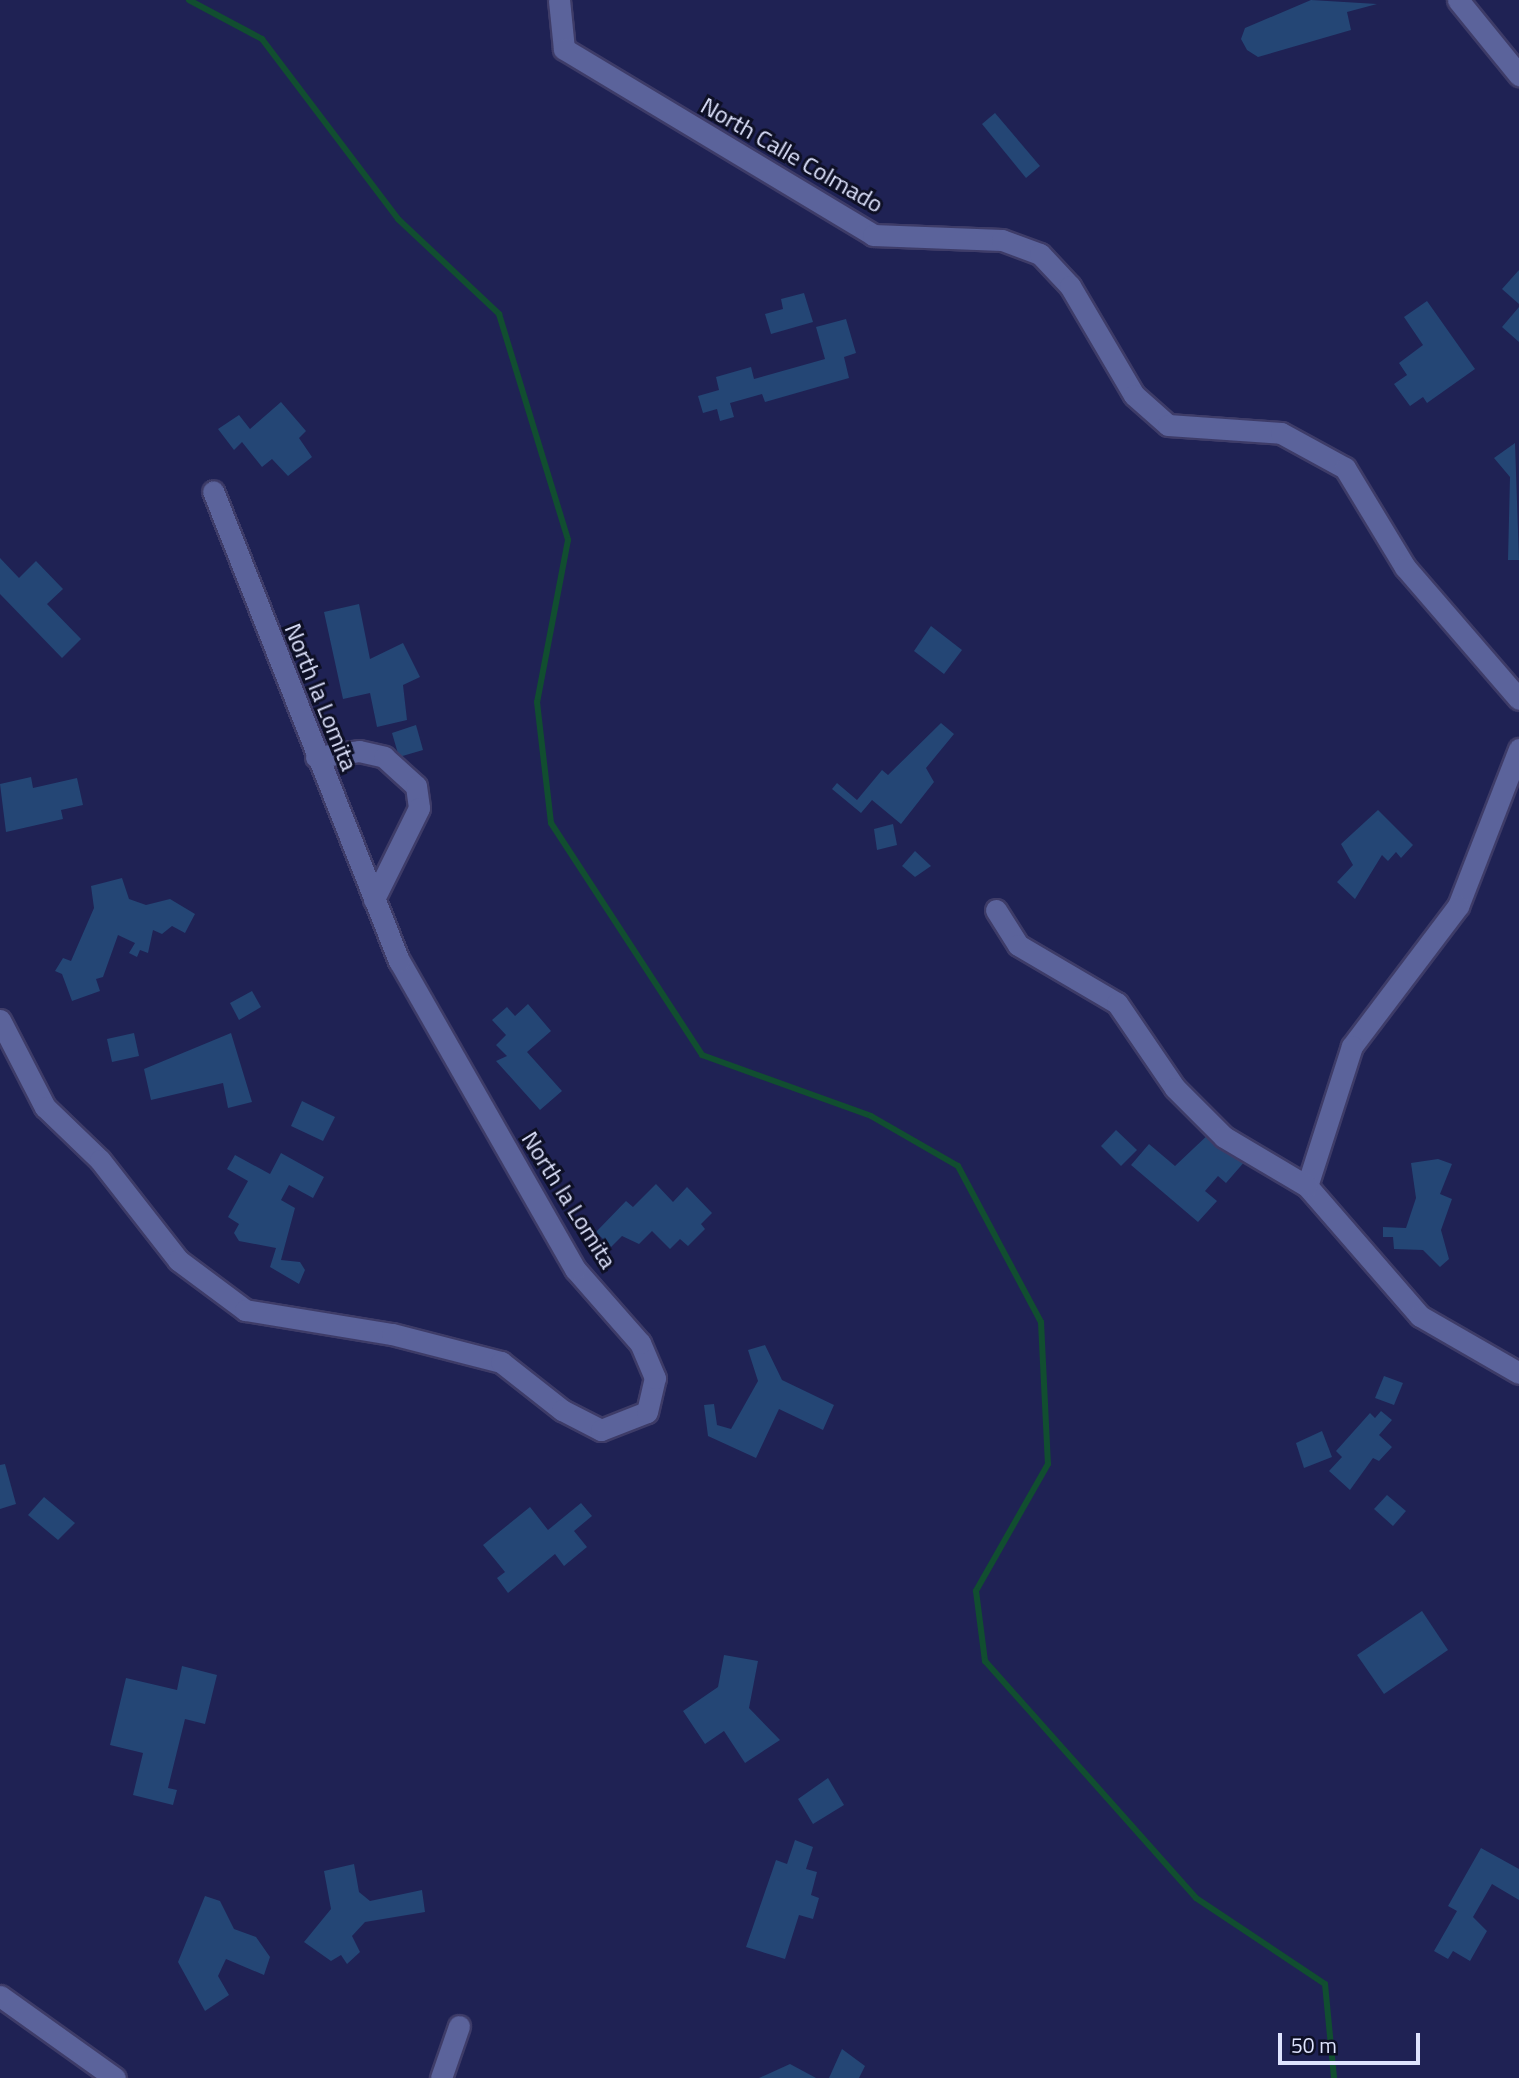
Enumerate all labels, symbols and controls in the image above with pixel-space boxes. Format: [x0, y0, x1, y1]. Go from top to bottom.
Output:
street label: North Calle Colmado [696, 91, 888, 219]
street label: North la Lomita [278, 619, 364, 775]
street label: North la Lomita [515, 1126, 623, 1274]
scale bar [1281, 2018, 1423, 2062]
text: 50 m [1291, 2029, 1337, 2061]

